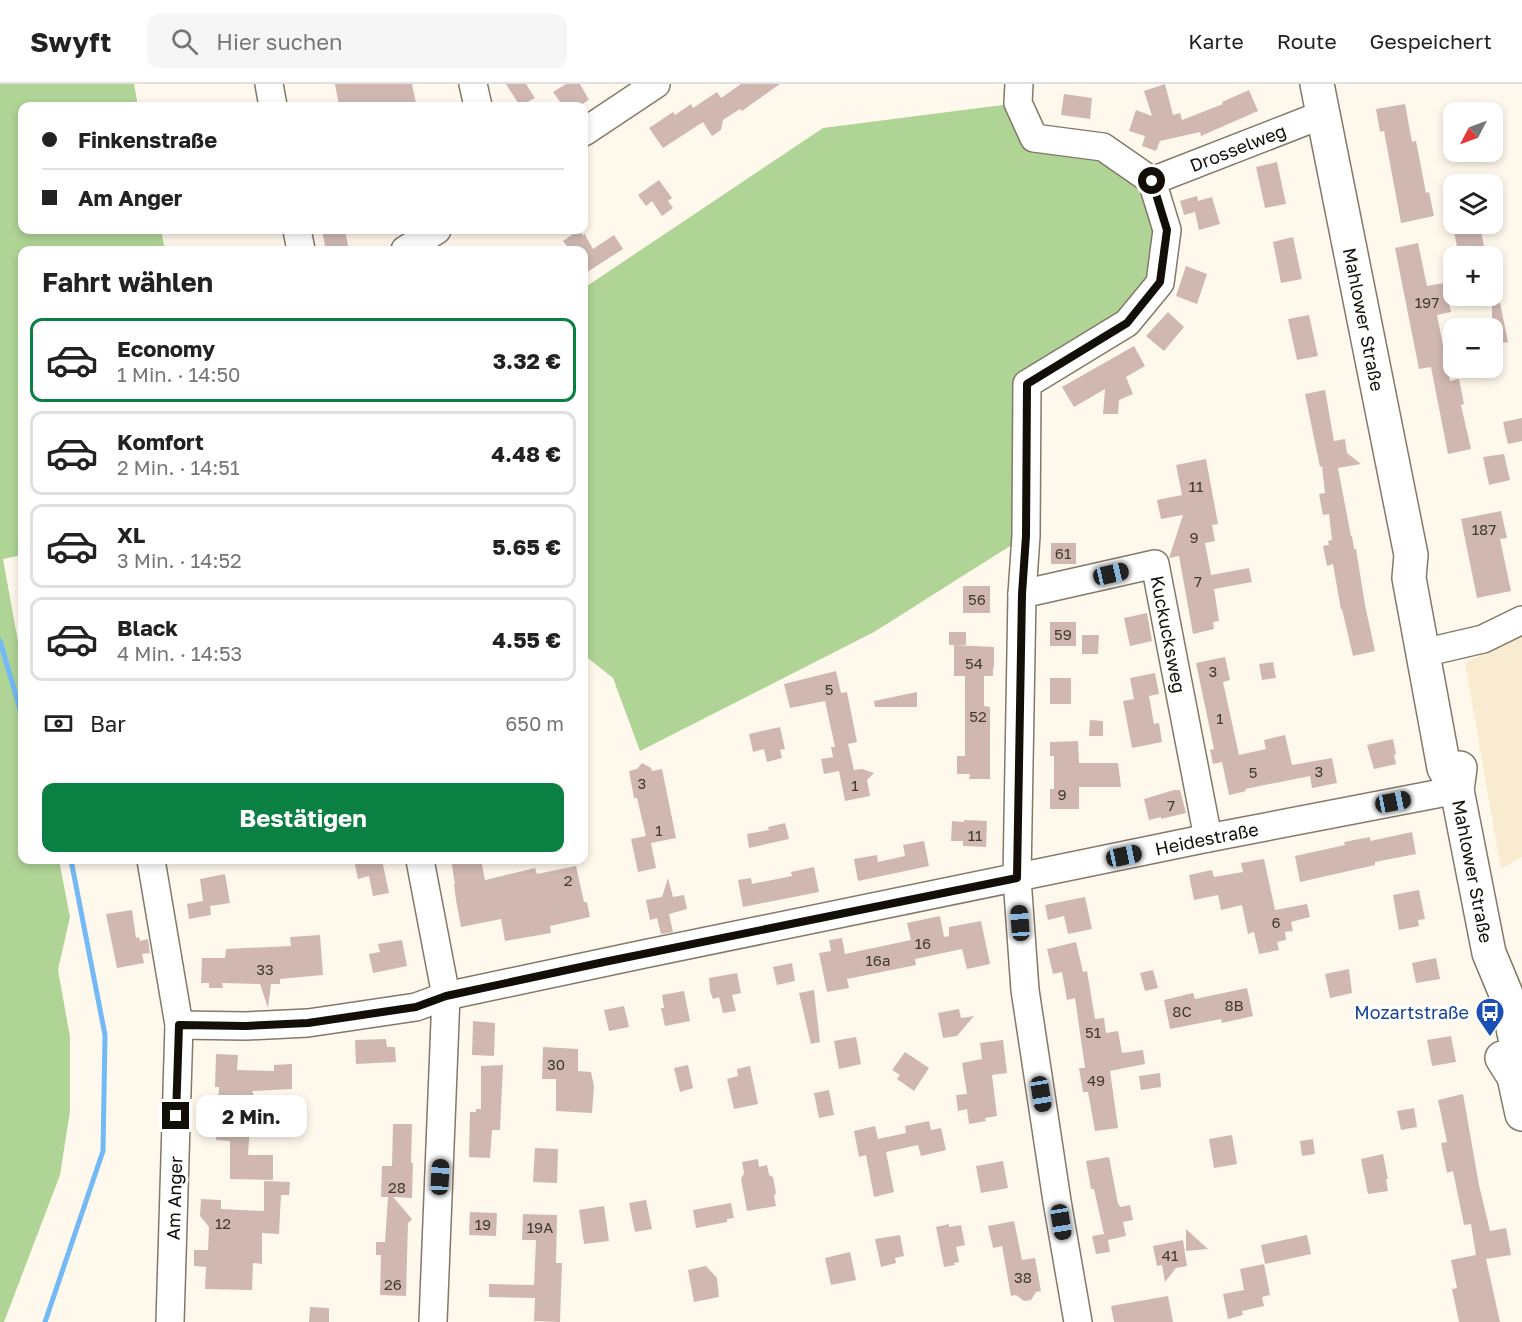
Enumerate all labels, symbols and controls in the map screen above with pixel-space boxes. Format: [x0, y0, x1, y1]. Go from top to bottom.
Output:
search box [147, 14, 567, 68]
text: Swyft [30, 25, 111, 58]
icon: search [168, 25, 201, 58]
text: Hier suchen [216, 28, 343, 55]
text: Karte [1188, 28, 1244, 54]
text: Route [1277, 28, 1337, 54]
text: Gespeichert [1370, 28, 1492, 54]
north arrow [1443, 102, 1503, 162]
map controls [1443, 102, 1503, 378]
street label: Drosselweg [1187, 119, 1289, 176]
text: Finkenstraße [78, 126, 217, 153]
route start [1138, 167, 1165, 194]
button: layers [1443, 174, 1503, 234]
text: Am Anger [78, 184, 182, 211]
street label: Mahlower Straße [1339, 246, 1389, 393]
button: + [1443, 246, 1503, 306]
text: Fahrt wählen [42, 266, 213, 298]
house number: 197 [1415, 293, 1439, 311]
button: − [1443, 318, 1503, 378]
icon: car [45, 333, 99, 387]
text: Economy [117, 335, 215, 362]
text: 3.32 € [493, 347, 561, 374]
text: 1 Min. · 14:50 [117, 362, 240, 386]
icon: car [45, 426, 99, 480]
text: Komfort [117, 428, 204, 455]
text: 4.48 € [491, 440, 561, 467]
text: 2 Min. · 14:51 [117, 455, 240, 479]
house number: 11 [1189, 477, 1203, 495]
icon: car [45, 519, 99, 573]
house number: 187 [1472, 520, 1496, 538]
text: XL [117, 521, 145, 548]
house number: 9 [1189, 528, 1199, 546]
text: 5.65 € [492, 533, 561, 560]
house number: 61 [1055, 544, 1071, 562]
text: 3 Min. · 14:52 [117, 548, 242, 572]
car [1091, 561, 1131, 587]
house number: 7 [1194, 572, 1202, 590]
street label: Kuckucksweg [1146, 574, 1191, 695]
house number: 56 [968, 590, 986, 608]
icon: car [45, 612, 99, 666]
text: Black [117, 614, 178, 641]
house number: 59 [1054, 625, 1072, 643]
text: 4.55 € [492, 626, 561, 653]
text: 4 Min. · 14:53 [117, 641, 242, 665]
house number: 54 [965, 654, 983, 672]
house number: 3 [1209, 662, 1217, 680]
house number: 5 [825, 680, 833, 698]
icon: cash [42, 707, 75, 740]
house number: 52 [969, 707, 987, 725]
house number: 1 [1216, 709, 1224, 727]
text: Bar [90, 710, 126, 737]
text: 650 m [505, 711, 564, 735]
house number: 3 [1315, 762, 1323, 780]
house number: 5 [1249, 763, 1257, 781]
house number: 3 [638, 774, 646, 792]
house number: 1 [851, 776, 859, 794]
button: Bestätigen [42, 783, 564, 852]
house number: 9 [1057, 785, 1067, 803]
car [1374, 790, 1412, 814]
house number: 7 [1167, 796, 1175, 814]
street label: Mahlower Straße [1448, 798, 1498, 945]
street label: Heidestraße [1153, 818, 1260, 860]
house number: 1 [655, 821, 663, 839]
house number: 11 [968, 826, 982, 844]
car [1105, 843, 1143, 869]
house number: 2 [564, 871, 572, 889]
car [1010, 904, 1030, 942]
house number: 6 [1271, 913, 1281, 931]
house number: 16 [915, 934, 931, 952]
house number: 16a [866, 951, 890, 969]
house number: 33 [256, 960, 274, 978]
house number: 8B [1224, 996, 1244, 1014]
bus stop icon: Mozartstraße [1474, 996, 1506, 1038]
place label: Mozartstraße [1354, 1001, 1469, 1023]
house number: 8C [1172, 1002, 1192, 1020]
house number: 51 [1085, 1023, 1101, 1041]
house number: 30 [547, 1055, 565, 1073]
house number: 49 [1087, 1071, 1105, 1089]
car [1029, 1075, 1053, 1113]
callout: 2 Min. [197, 1095, 308, 1137]
route end [162, 1102, 189, 1129]
text: 2 Min. [222, 1104, 281, 1128]
street label: Am Anger [162, 1156, 186, 1240]
car [430, 1159, 450, 1195]
house number: 28 [388, 1178, 406, 1196]
car [1049, 1203, 1073, 1241]
house number: 12 [215, 1214, 231, 1232]
house number: 19 [475, 1215, 491, 1233]
house number: 19A [527, 1218, 553, 1236]
house number: 41 [1162, 1246, 1178, 1264]
house number: 38 [1014, 1268, 1032, 1286]
house number: 26 [384, 1275, 402, 1293]

